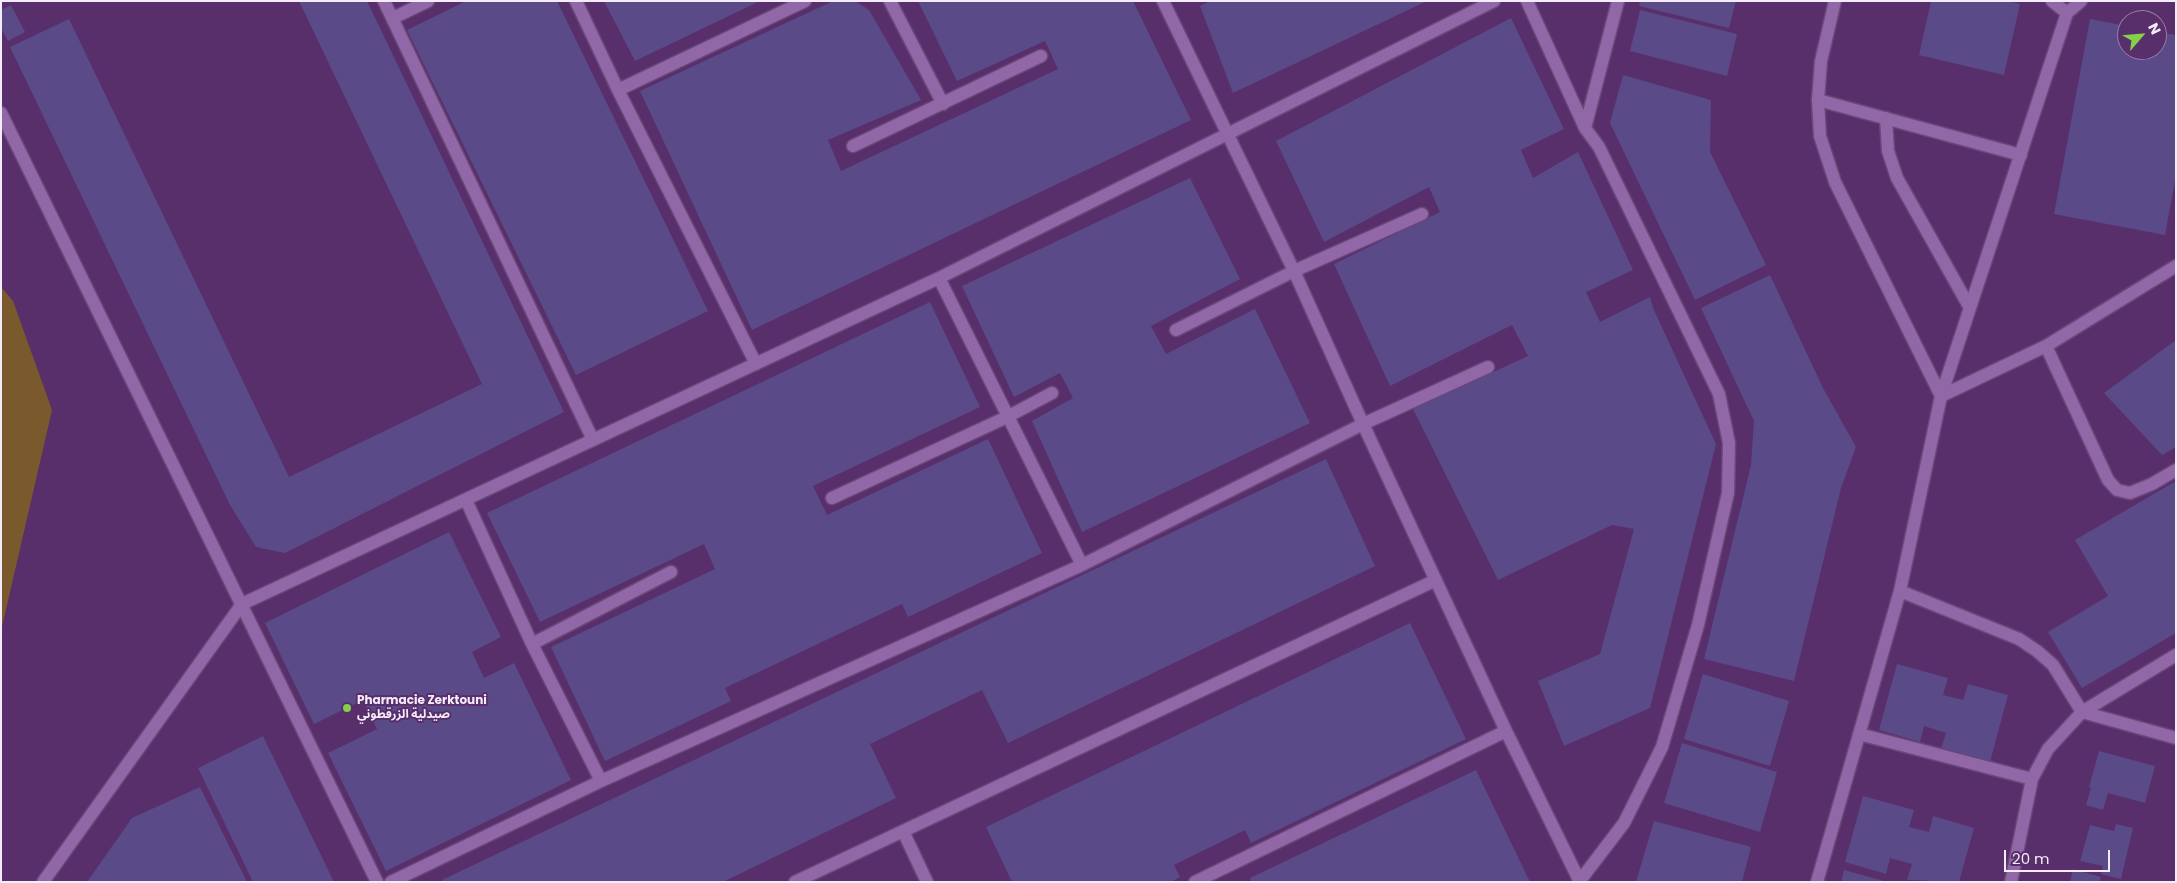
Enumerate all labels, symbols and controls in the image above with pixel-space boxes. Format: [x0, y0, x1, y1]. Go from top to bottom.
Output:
north arrow [2117, 10, 2167, 60]
text: N [2143, 19, 2166, 38]
place label: Pharmacie Zerktouni صيدلية الزرقطوني [357, 694, 487, 722]
marker: Pharmacie Zerktouni صيدلية الزرقطوني [341, 702, 353, 714]
scale bar [2007, 840, 2113, 872]
text: 20 m [2012, 848, 2050, 869]

